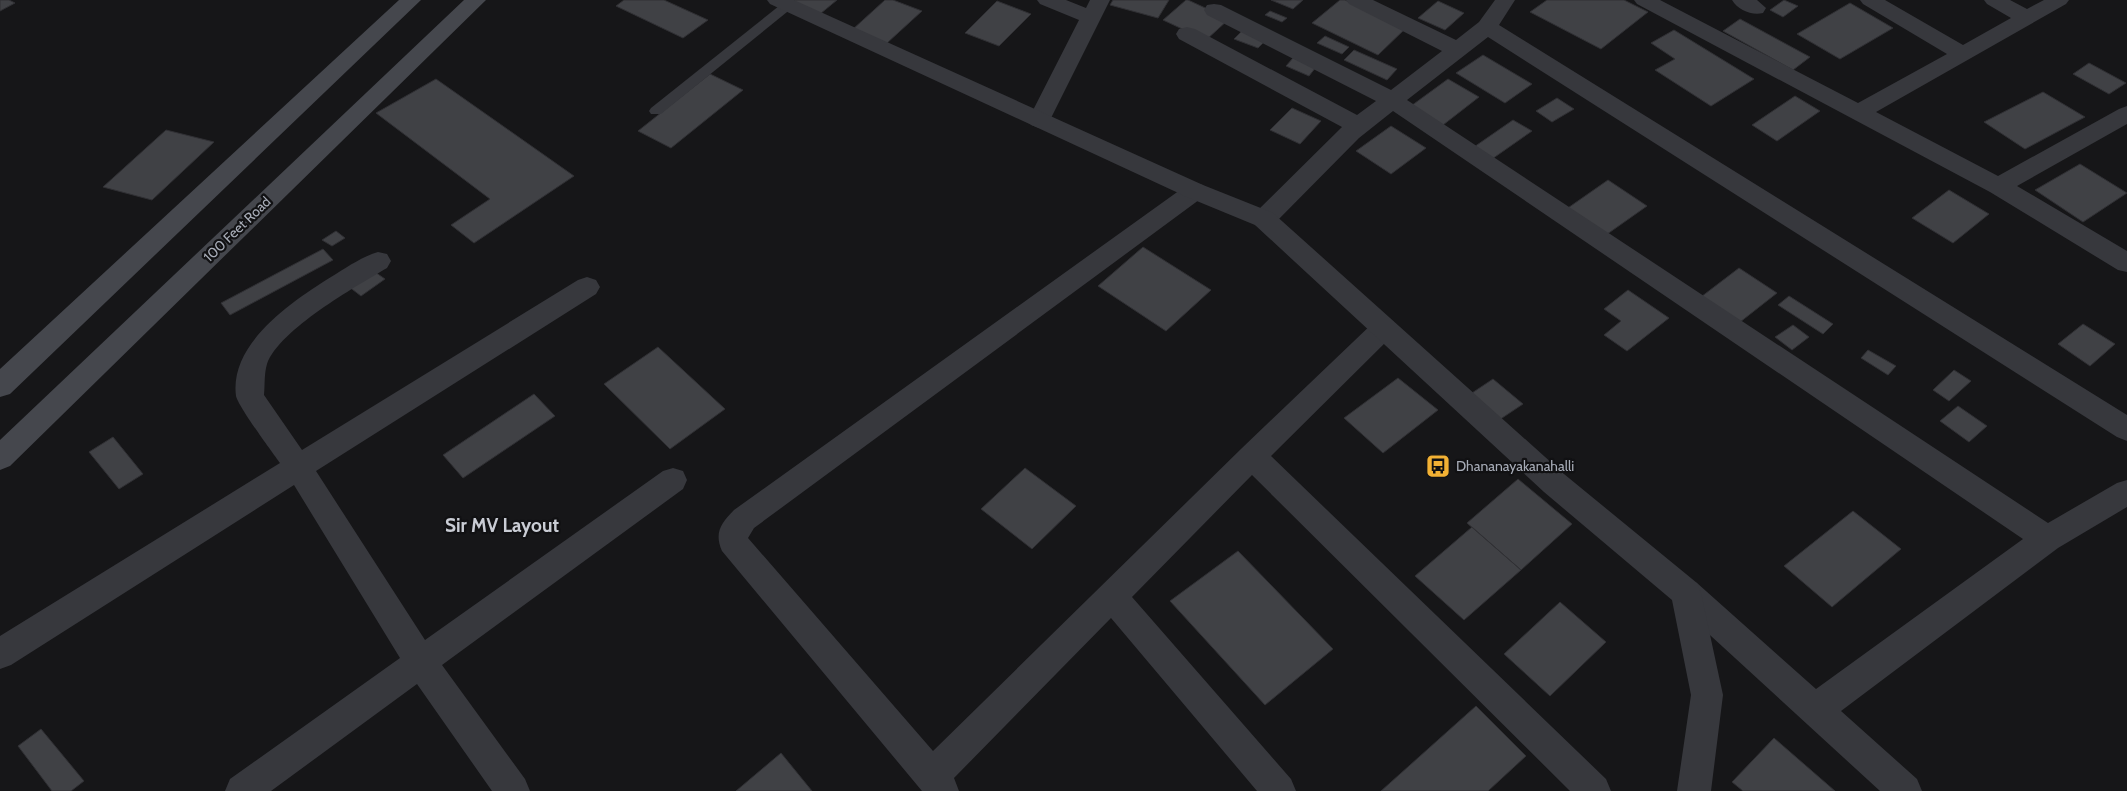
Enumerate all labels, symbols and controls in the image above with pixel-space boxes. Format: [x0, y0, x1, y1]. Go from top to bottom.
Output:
street label: 100 Feet Road [200, 192, 274, 266]
bus stop icon: Dhananayakanahalli [1425, 453, 1451, 479]
place label: Dhananayakanahalli [1456, 457, 1574, 475]
district label: Sir MV Layout [445, 514, 559, 537]

